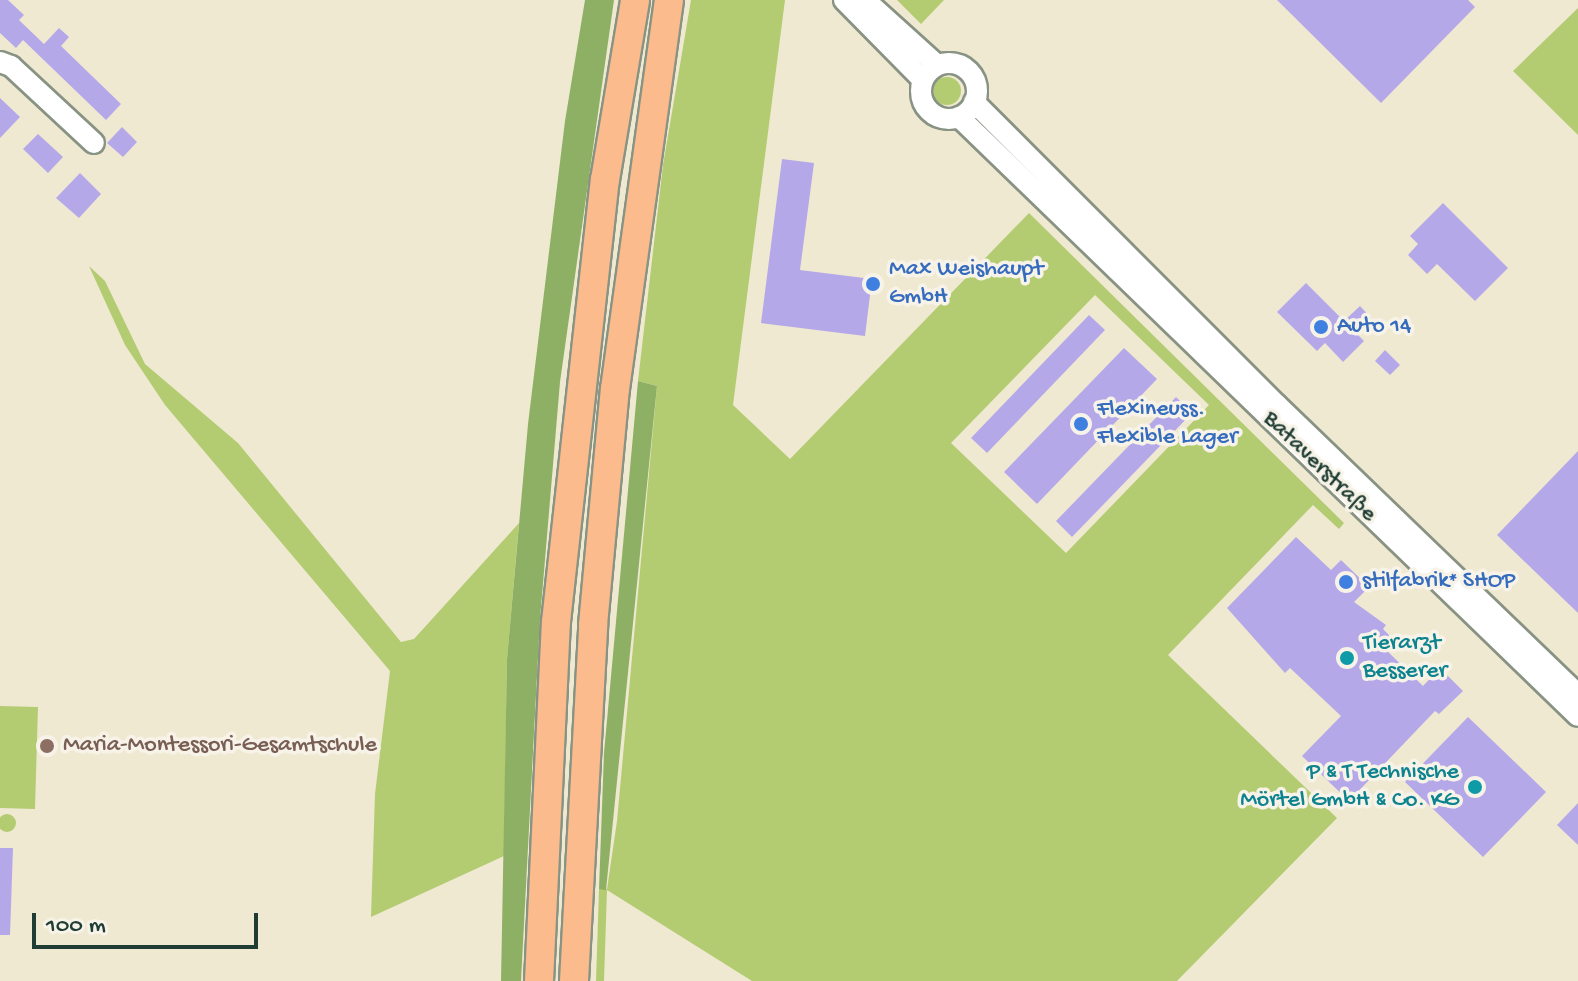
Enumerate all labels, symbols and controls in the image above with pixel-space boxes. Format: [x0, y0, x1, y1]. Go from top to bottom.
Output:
place label: Max Weishaupt GmbH [889, 256, 1043, 312]
marker: Max Weishaupt GmbH [864, 275, 882, 293]
place label: Auto 14 [1337, 313, 1411, 341]
marker: Auto 14 [1312, 318, 1330, 336]
place label: Flexineuss. Flexible Lager [1097, 396, 1237, 452]
street label: Bataverstraße [1256, 405, 1382, 529]
marker: Flexineuss. Flexible Lager [1072, 415, 1090, 433]
place label: stilfabrik* SHOP [1362, 568, 1515, 596]
marker: stilfabrik* SHOP [1337, 573, 1355, 591]
place label: Tierarzt Besserer [1363, 630, 1447, 686]
marker: Tierarzt Besserer [1338, 649, 1356, 667]
place label: Maria-Montessori-Gesamtschule [63, 732, 377, 760]
marker: Maria-Montessori-Gesamtschule [38, 737, 56, 755]
place label: P & T Technische Mörtel GmbH & Co. KG [1240, 759, 1459, 815]
marker: P & T Technische Mörtel GmbH & Co. KG [1466, 778, 1484, 796]
scale bar [36, 897, 262, 947]
text: 100 m [46, 912, 106, 941]

